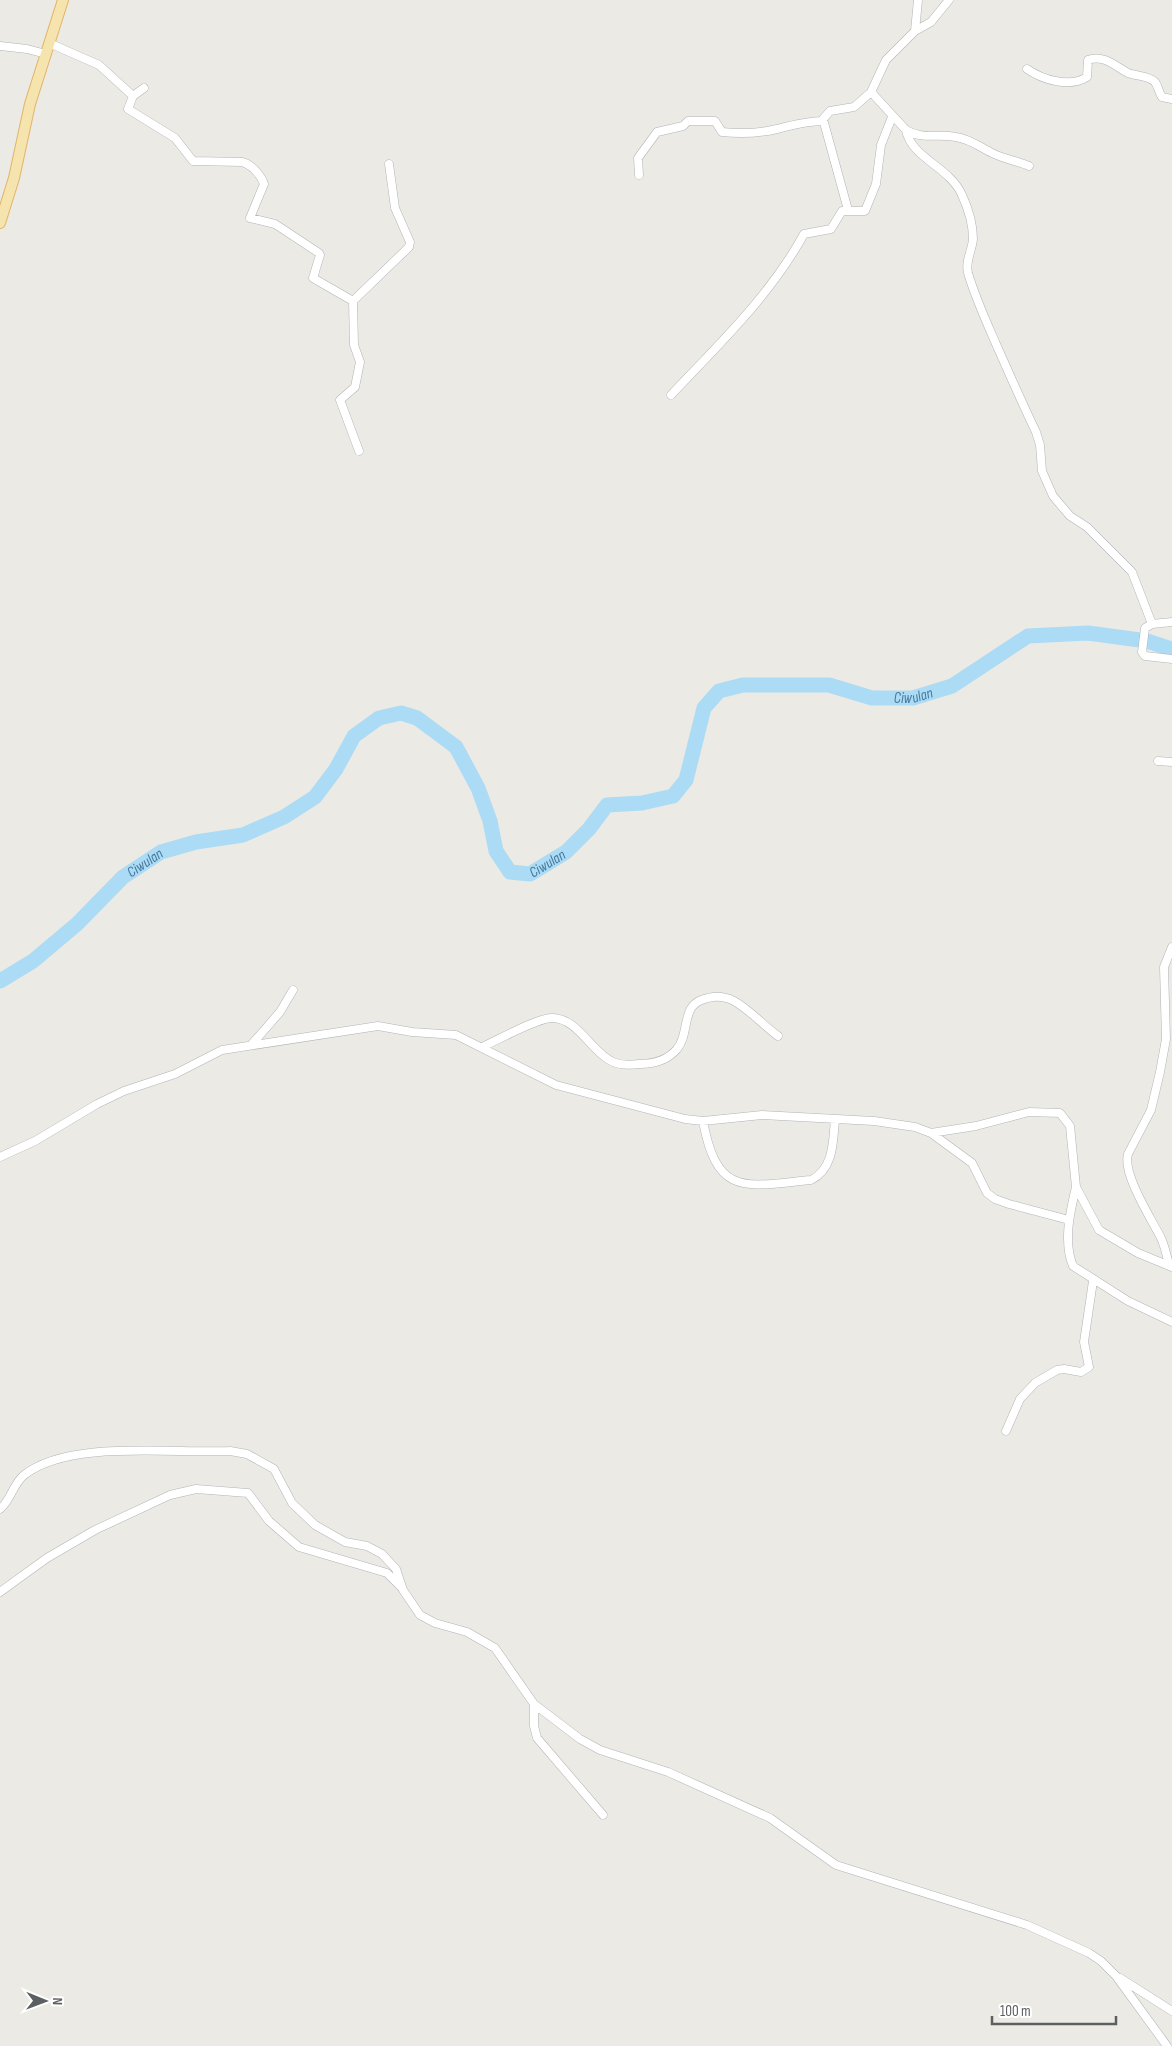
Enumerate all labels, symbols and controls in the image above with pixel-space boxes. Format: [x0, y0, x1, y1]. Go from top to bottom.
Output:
water label: Ciwulan [894, 683, 935, 708]
water label: Ciwulan [123, 844, 167, 881]
water label: Ciwulan [525, 845, 569, 882]
north arrow [20, 1976, 70, 2026]
scale bar [992, 1994, 1116, 2026]
text: N [49, 1997, 66, 2005]
text: 100 m [1000, 2002, 1031, 2021]

